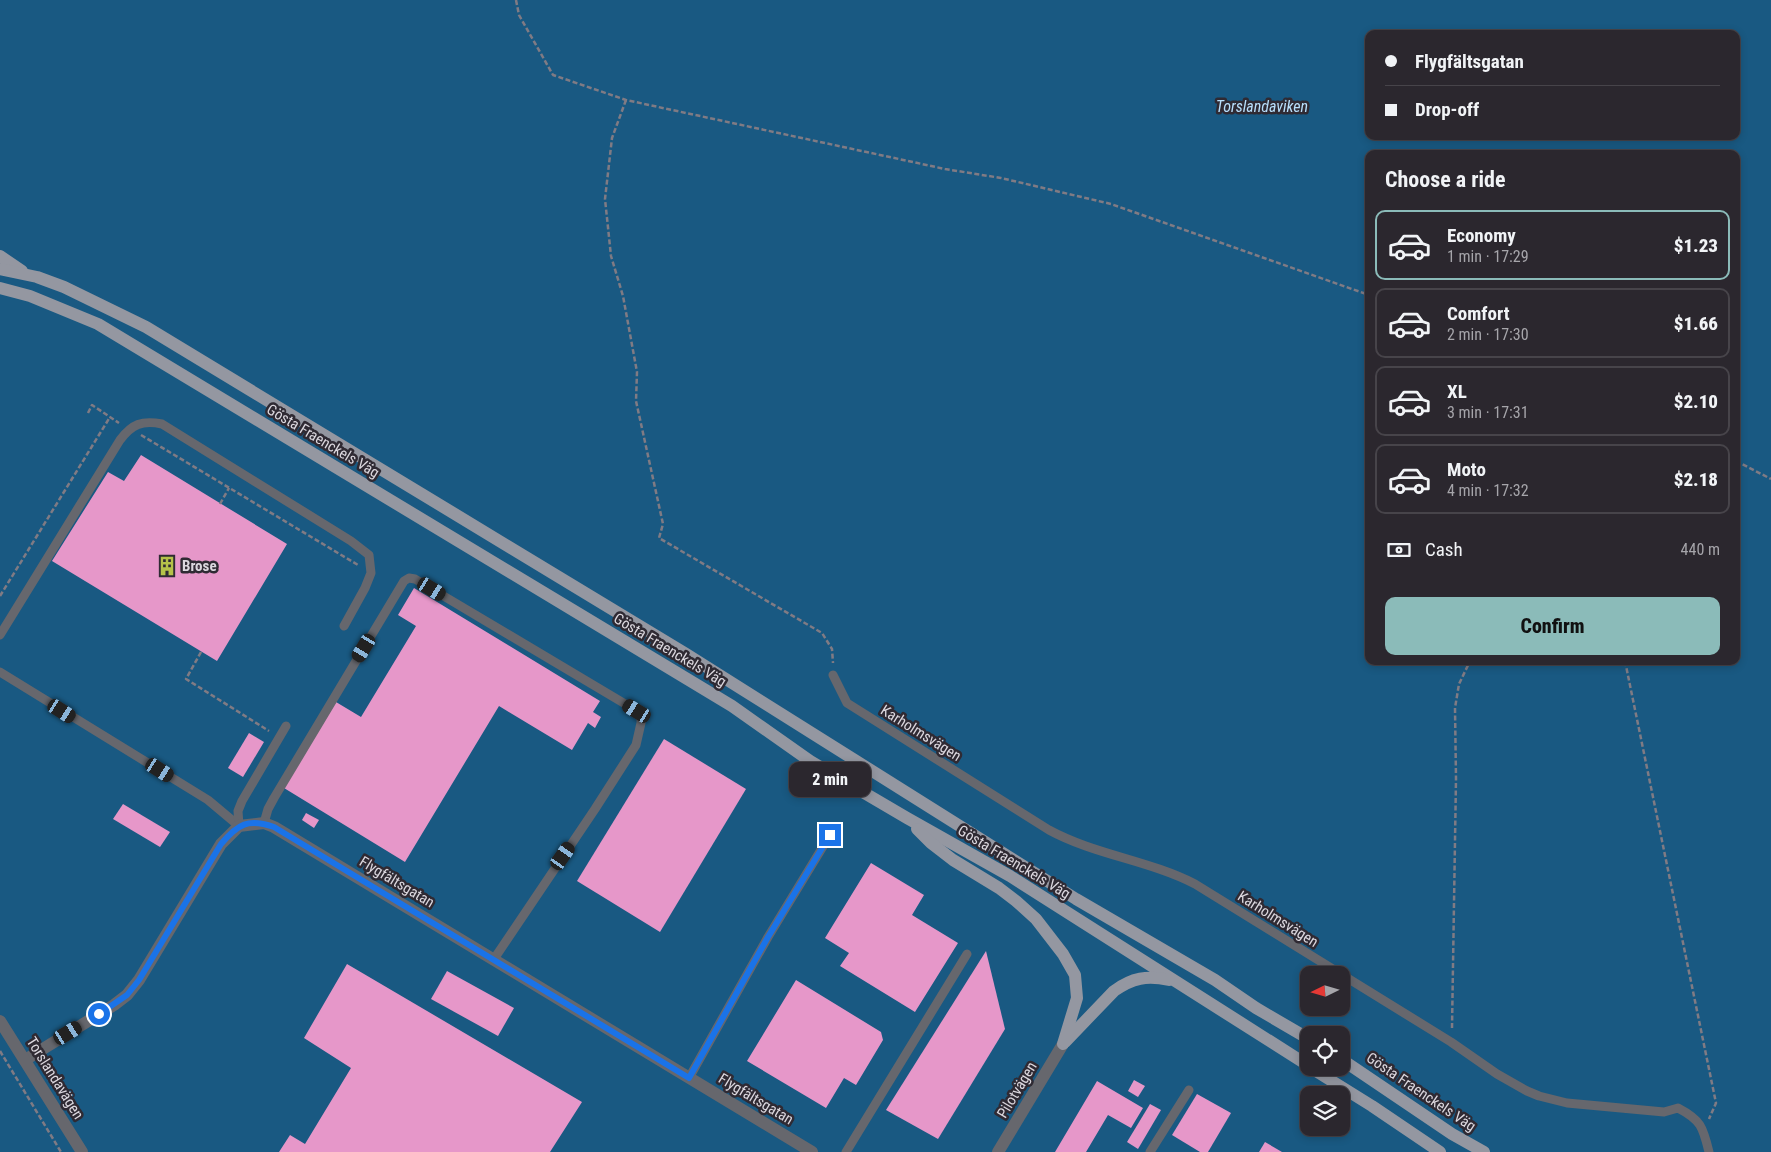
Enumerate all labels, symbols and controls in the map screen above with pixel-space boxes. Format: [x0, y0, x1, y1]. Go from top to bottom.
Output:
text: Flygfältsgatan [1415, 50, 1524, 73]
water label: Torslandaviken [1216, 97, 1308, 116]
text: Drop-off [1415, 98, 1479, 121]
text: Choose a ride [1385, 167, 1506, 192]
icon: car [1387, 223, 1432, 268]
text: Economy [1447, 224, 1516, 247]
text: $1.23 [1674, 234, 1718, 257]
text: 1 min · 17:29 [1447, 247, 1529, 266]
icon: car [1387, 301, 1432, 346]
text: Comfort [1447, 302, 1510, 325]
text: $1.66 [1674, 312, 1718, 335]
text: 2 min · 17:30 [1447, 325, 1529, 344]
icon: car [1387, 379, 1432, 424]
text: XL [1447, 380, 1467, 403]
text: $2.10 [1674, 390, 1718, 413]
street label: Gösta Fraenckels Väg [263, 400, 383, 482]
text: 3 min · 17:31 [1447, 403, 1529, 422]
icon: car [1387, 457, 1432, 502]
text: Moto [1447, 458, 1486, 481]
text: $2.18 [1674, 468, 1718, 491]
text: 4 min · 17:32 [1447, 481, 1529, 500]
icon: cash [1385, 536, 1413, 564]
text: Cash [1425, 538, 1463, 561]
text: 440 m [1681, 540, 1720, 559]
building icon: Brose [156, 555, 178, 577]
place label: Brose [182, 557, 217, 575]
car [415, 575, 448, 603]
button: Confirm [1385, 597, 1720, 655]
street label: Gösta Fraenckels Väg [610, 609, 730, 691]
car [349, 631, 378, 665]
car [45, 697, 78, 725]
car [620, 697, 653, 725]
street label: Karholmsvägen [877, 701, 965, 765]
car [143, 756, 176, 784]
callout: 2 min [789, 762, 871, 798]
text: 2 min [812, 770, 848, 789]
street label: Gösta Fraenckels Väg [954, 821, 1074, 903]
route end [819, 824, 841, 846]
car [548, 839, 577, 873]
street label: Flygfältsgatan [356, 853, 438, 911]
street label: Karholmsvägen [1234, 887, 1322, 951]
north arrow [1300, 966, 1350, 1016]
map controls [1300, 966, 1350, 1136]
route start [88, 1003, 110, 1025]
car [51, 1019, 84, 1047]
button: locate [1300, 1026, 1350, 1076]
street label: Torslandavägen [23, 1034, 87, 1122]
street label: Gösta Fraenckels Väg [1363, 1049, 1479, 1135]
street label: Pilotvägen [993, 1059, 1041, 1121]
street label: Flygfältsgatan [715, 1070, 797, 1128]
button: layers [1300, 1086, 1350, 1136]

